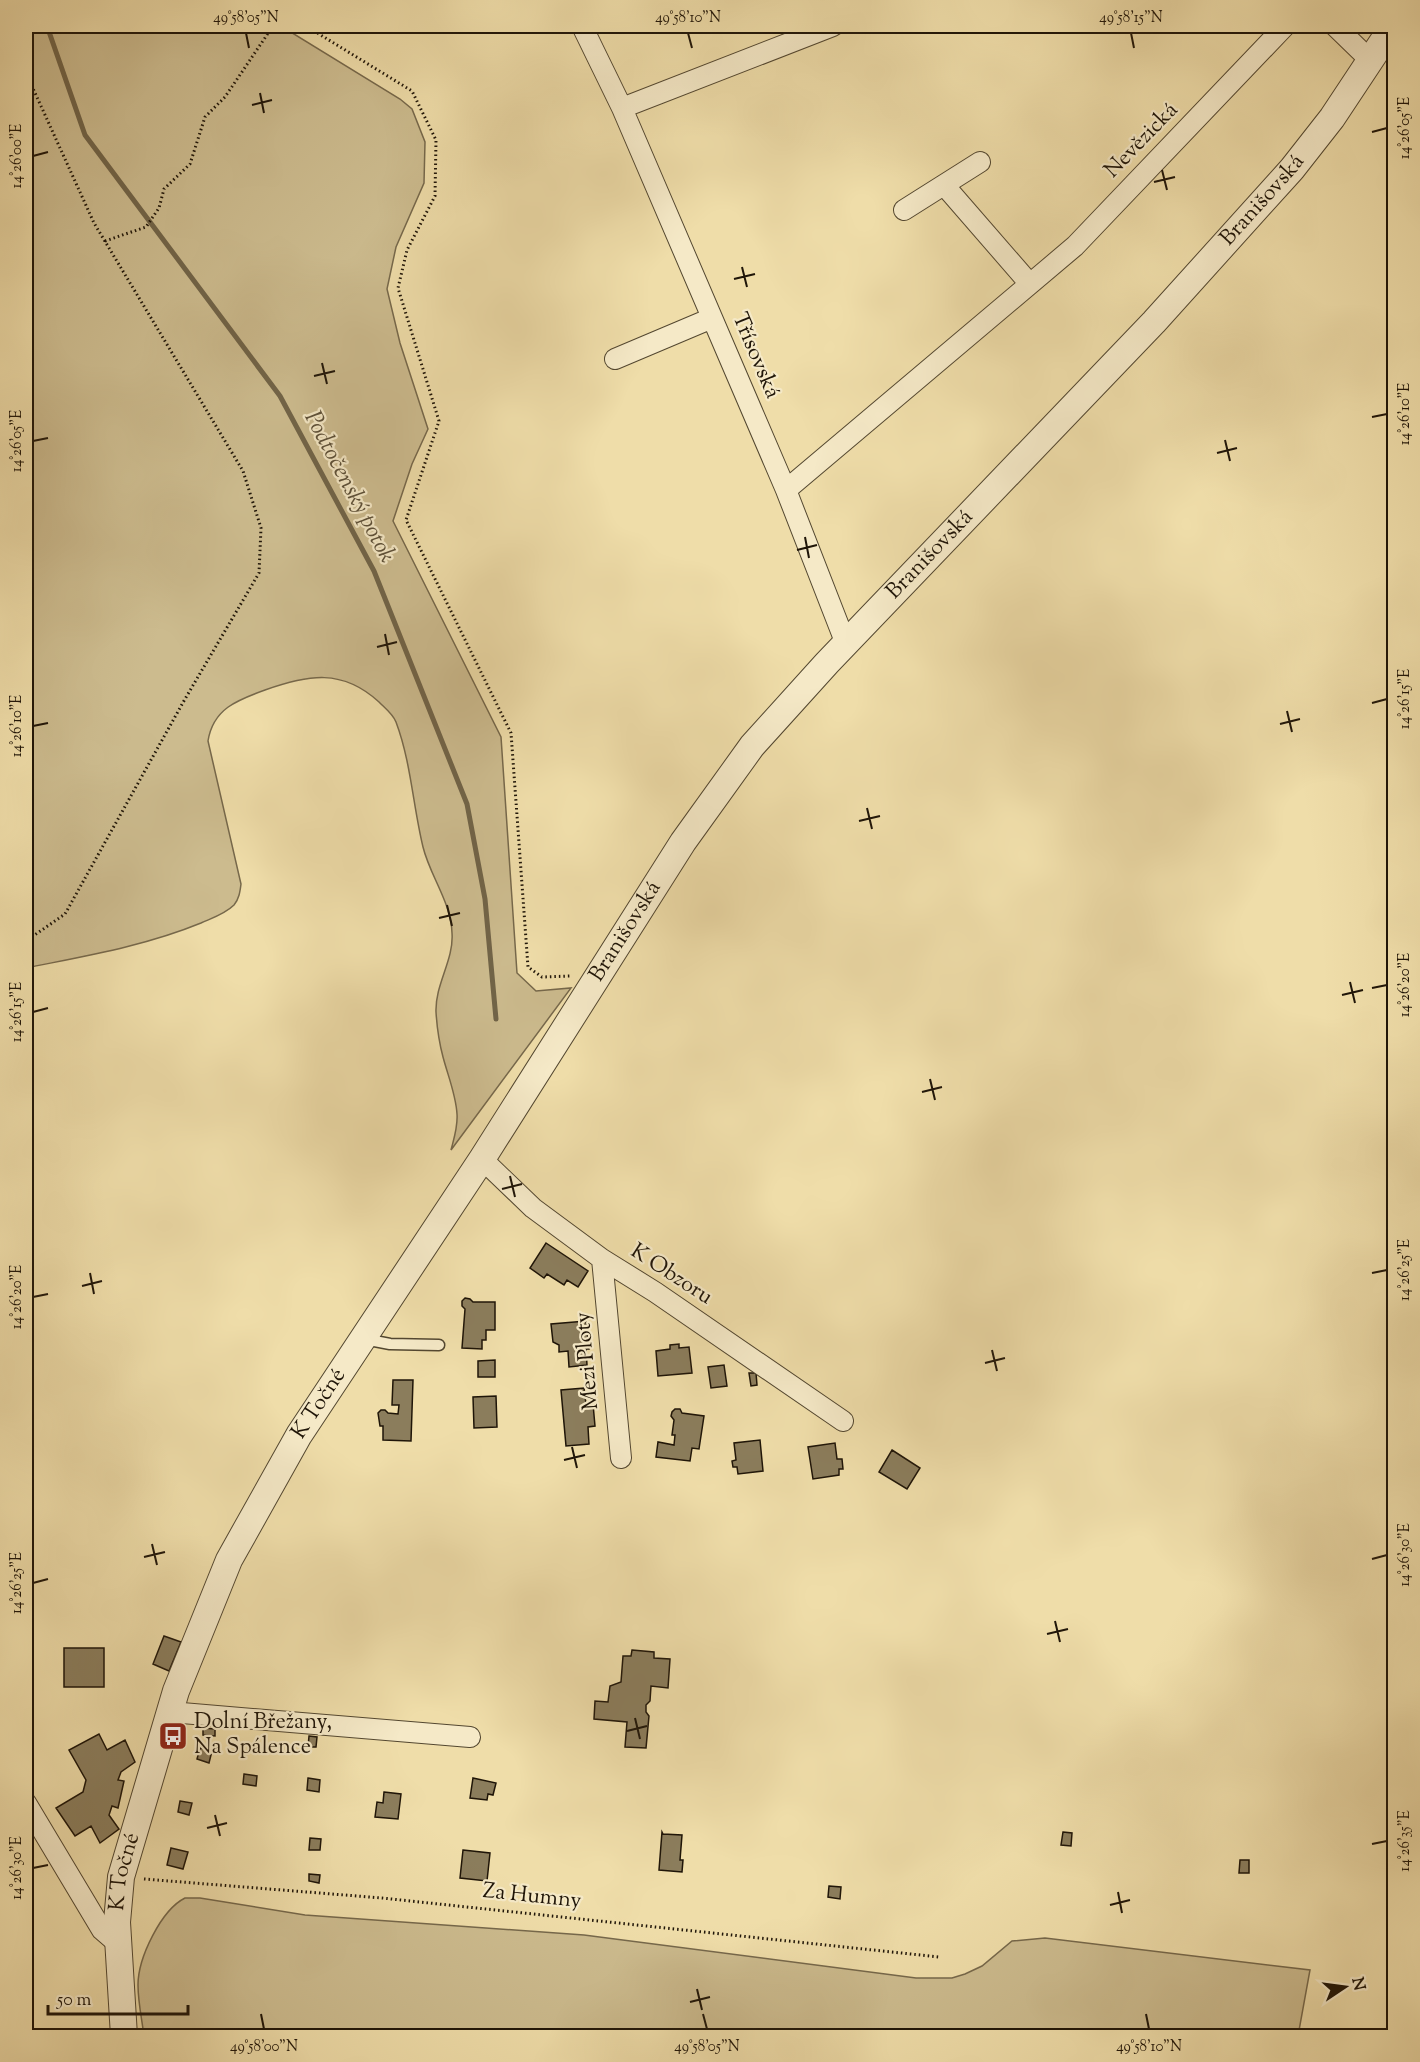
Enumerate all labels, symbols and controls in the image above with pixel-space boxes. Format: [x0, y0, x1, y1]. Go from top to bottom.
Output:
text: 49°58'05"N [213, 8, 279, 29]
text: 49°58'10"N [655, 8, 721, 29]
text: 49°58'15"N [1099, 8, 1163, 29]
street label: Nevězická [1098, 96, 1186, 186]
text: 14°26'05"E [1395, 97, 1416, 159]
text: 14°26'00"E [7, 124, 28, 188]
street label: Branišovská [1213, 148, 1313, 254]
street label: Třísovská [723, 308, 787, 404]
text: 14°26'10"E [1395, 383, 1416, 445]
water label: Podtočenský potok [295, 405, 403, 569]
text: 14°26'05"E [7, 410, 28, 472]
street label: Branišovská [879, 503, 981, 607]
text: 14°26'15"E [1395, 669, 1416, 729]
text: 14°26'10"E [7, 695, 28, 757]
street label: Branišovská [582, 875, 670, 989]
text: 14°26'20"E [1395, 953, 1416, 1017]
text: 14°26'15"E [7, 982, 28, 1042]
street label: K Obzoru [623, 1236, 719, 1314]
text: 14°26'25"E [1395, 1239, 1416, 1301]
text: 14°26'20"E [7, 1265, 28, 1329]
street label: Mezi Ploty [568, 1311, 608, 1411]
street label: K Točné [284, 1362, 355, 1446]
text: 14°26'30"E [1395, 1523, 1416, 1587]
text: 14°26'25"E [7, 1552, 28, 1614]
place label: Dolní Břežany, Na Spálence [194, 1707, 332, 1764]
bus stop icon: Dolní Břežany, Na Spálence [157, 1720, 189, 1752]
text: 14°26'35"E [1395, 1810, 1416, 1872]
street label: K Točné [102, 1829, 149, 1912]
text: 14°26'30"E [7, 1836, 28, 1900]
street label: Za Humny [481, 1876, 583, 1918]
north arrow [1315, 1957, 1375, 2017]
text: N [1345, 1975, 1370, 1993]
scale bar [48, 1978, 188, 2016]
text: 50 m [56, 1988, 92, 2014]
text: 49°58'00"N [230, 2037, 298, 2058]
text: 49°58'05"N [674, 2037, 740, 2058]
text: 49°58'10"N [1116, 2037, 1182, 2058]

